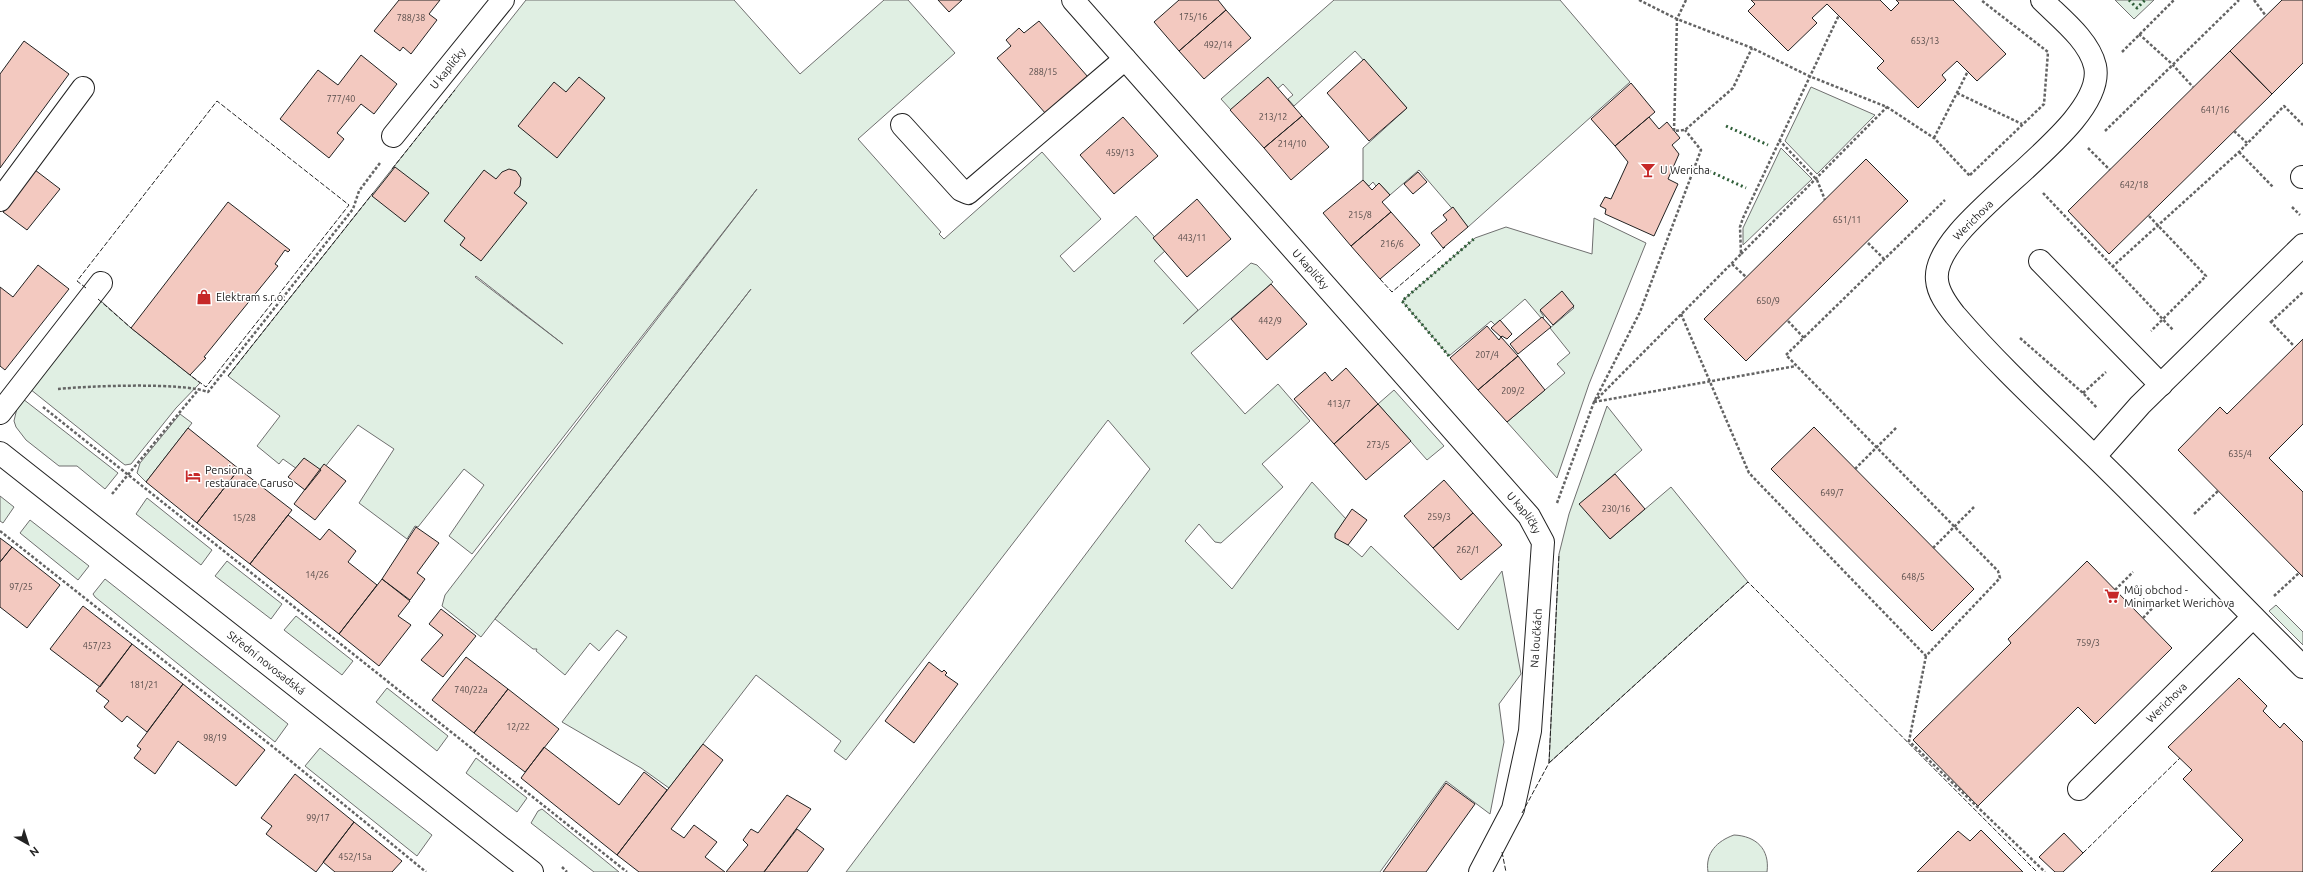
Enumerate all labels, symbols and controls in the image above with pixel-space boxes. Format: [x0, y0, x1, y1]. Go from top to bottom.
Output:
house number: 175/16 [1179, 12, 1207, 22]
house number: 788/38 [397, 13, 425, 23]
house number: 653/13 [1911, 36, 1939, 46]
house number: 492/14 [1204, 40, 1232, 50]
street label: U kapličky [428, 45, 468, 91]
house number: 288/15 [1029, 67, 1057, 77]
house number: 777/40 [327, 94, 355, 104]
house number: 641/16 [2201, 105, 2229, 115]
house number: 213/12 [1259, 112, 1287, 122]
house number: 214/10 [1278, 139, 1306, 149]
house number: 459/13 [1106, 148, 1134, 158]
bar icon: U Wericha [1639, 161, 1657, 179]
place label: U Wericha [1660, 164, 1710, 176]
house number: 642/18 [2120, 180, 2148, 190]
street label: Werichova [1950, 197, 1996, 243]
house number: 215/8 [1348, 210, 1372, 220]
house number: 651/11 [1833, 215, 1861, 225]
house number: 443/11 [1178, 233, 1206, 243]
house number: 216/6 [1380, 239, 1404, 249]
street label: U kapličky [1290, 247, 1332, 292]
shop icon: Elektram s.r.o. [195, 288, 213, 306]
place label: Elektram s.r.o. [216, 291, 286, 303]
house number: 650/9 [1756, 296, 1780, 306]
house number: 442/9 [1258, 316, 1282, 326]
house number: 207/4 [1475, 350, 1499, 360]
house number: 209/2 [1501, 386, 1525, 396]
house number: 413/7 [1327, 399, 1351, 409]
house number: 273/5 [1366, 440, 1390, 450]
house number: 635/4 [2228, 449, 2252, 459]
place label: Pension a restaurace Caruso [205, 464, 294, 489]
hotel icon: Pension a restaurace Caruso [184, 467, 202, 485]
house number: 649/7 [1820, 488, 1844, 498]
street label: U kapličky [1504, 489, 1544, 536]
house number: 230/16 [1602, 504, 1630, 514]
house number: 259/3 [1427, 512, 1451, 522]
house number: 15/28 [232, 513, 256, 523]
house number: 262/1 [1456, 545, 1480, 555]
house number: 14/26 [305, 570, 329, 580]
house number: 648/5 [1901, 572, 1925, 582]
house number: 97/25 [9, 582, 33, 592]
place label: Můj obchod - Minimarket Werichova [2124, 584, 2235, 609]
supermarket icon: Můj obchod - Minimarket Werichova [2103, 587, 2121, 605]
street label: Na loučkách [1528, 608, 1544, 668]
street label: Střední novosadská [225, 628, 308, 697]
house number: 759/3 [2076, 638, 2100, 648]
house number: 457/23 [83, 641, 111, 651]
house number: 181/21 [130, 680, 158, 690]
street label: Werichova [2144, 680, 2189, 725]
house number: 740/22a [454, 685, 488, 695]
house number: 12/22 [506, 722, 530, 732]
house number: 98/19 [203, 733, 227, 743]
house number: 99/17 [306, 813, 330, 823]
north arrow [8, 824, 48, 864]
text: N [27, 845, 41, 859]
house number: 452/15a [338, 852, 372, 862]

